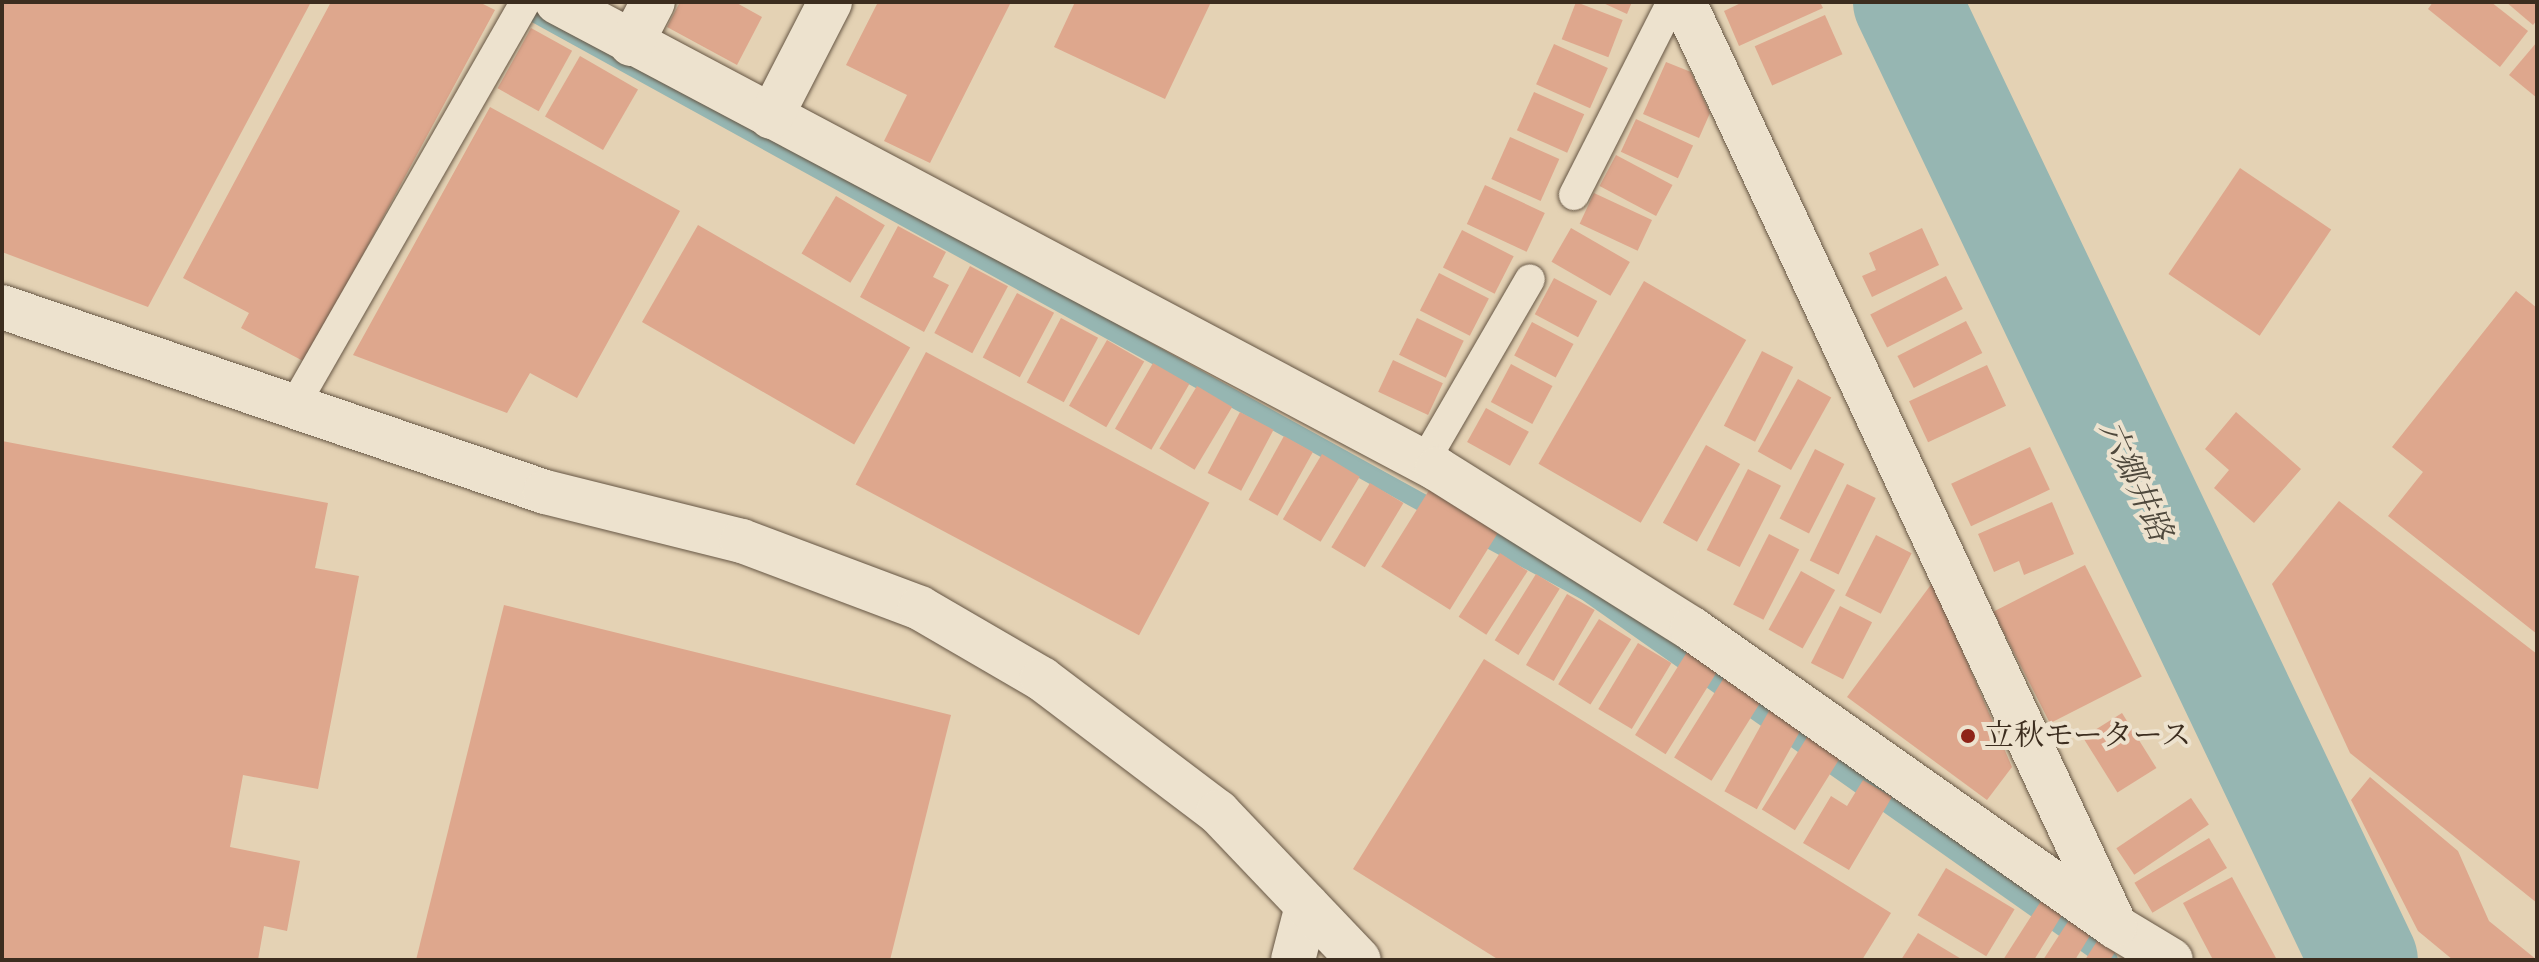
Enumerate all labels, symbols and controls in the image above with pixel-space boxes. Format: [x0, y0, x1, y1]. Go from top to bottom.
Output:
water label: 六郷井路 [2091, 415, 2179, 547]
place label: 立秋モータース [1984, 718, 2193, 754]
marker: 立秋モータース [1959, 727, 1977, 745]

